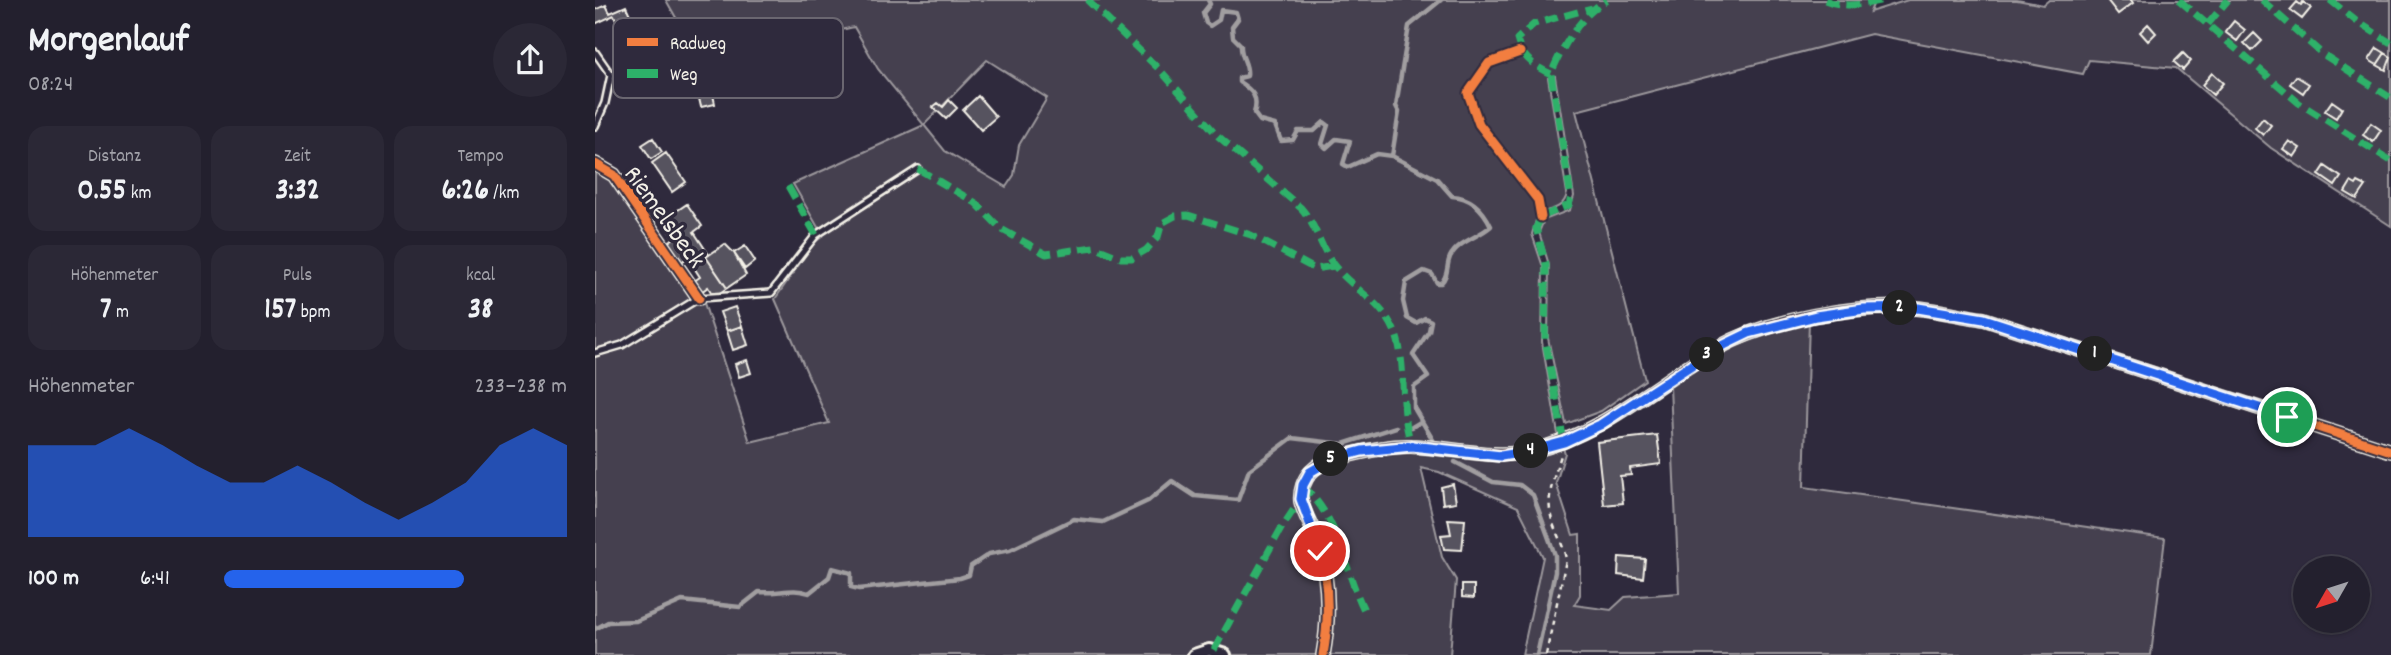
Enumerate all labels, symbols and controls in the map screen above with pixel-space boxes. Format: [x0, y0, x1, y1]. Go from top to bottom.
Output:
text: Morgenlauf [28, 15, 189, 70]
legend [613, 18, 843, 98]
button: share [493, 23, 567, 97]
text: Radweg [670, 32, 726, 59]
text: Weg [670, 63, 698, 90]
text: 08:24 [28, 69, 73, 102]
text: Distanz [88, 144, 141, 171]
text: Zeit [284, 144, 311, 171]
text: Tempo [457, 144, 504, 171]
street label: Riemelsbeck [613, 159, 713, 277]
text: 0.55 [77, 171, 126, 214]
text: 3:32 [275, 171, 320, 214]
text: 6:26 [441, 171, 489, 214]
text: km [126, 181, 152, 208]
text: /km [489, 181, 520, 208]
text: Höhenmeter [71, 263, 158, 290]
text: Puls [283, 263, 312, 290]
text: kcal [466, 263, 495, 290]
text: 7 [100, 290, 112, 333]
text: 157 [264, 290, 296, 333]
text: 38 [468, 290, 493, 333]
pin: 2 [1883, 290, 1917, 326]
text: 2 [1895, 294, 1904, 321]
text: m [112, 300, 129, 327]
text: bpm [296, 300, 331, 327]
pin: 1 [2077, 336, 2113, 372]
pin: 3 [1689, 338, 1725, 372]
text: 1 [2092, 340, 2097, 367]
text: 3 [1702, 341, 1711, 368]
text: Höhenmeter [28, 371, 134, 404]
text: 233–238 m [475, 371, 567, 404]
pin [2257, 387, 2317, 447]
icon: arrive [2268, 398, 2306, 436]
pin: 4 [1513, 434, 1549, 468]
text: 4 [1527, 437, 1534, 464]
pin: 5 [1313, 442, 1349, 476]
text: 5 [1326, 445, 1335, 472]
pin [1290, 521, 1350, 581]
icon: check [1301, 532, 1339, 570]
north arrow [2293, 556, 2369, 634]
map controls [2293, 556, 2370, 633]
text: 100 m [28, 563, 79, 596]
text: 6:41 [140, 563, 170, 596]

